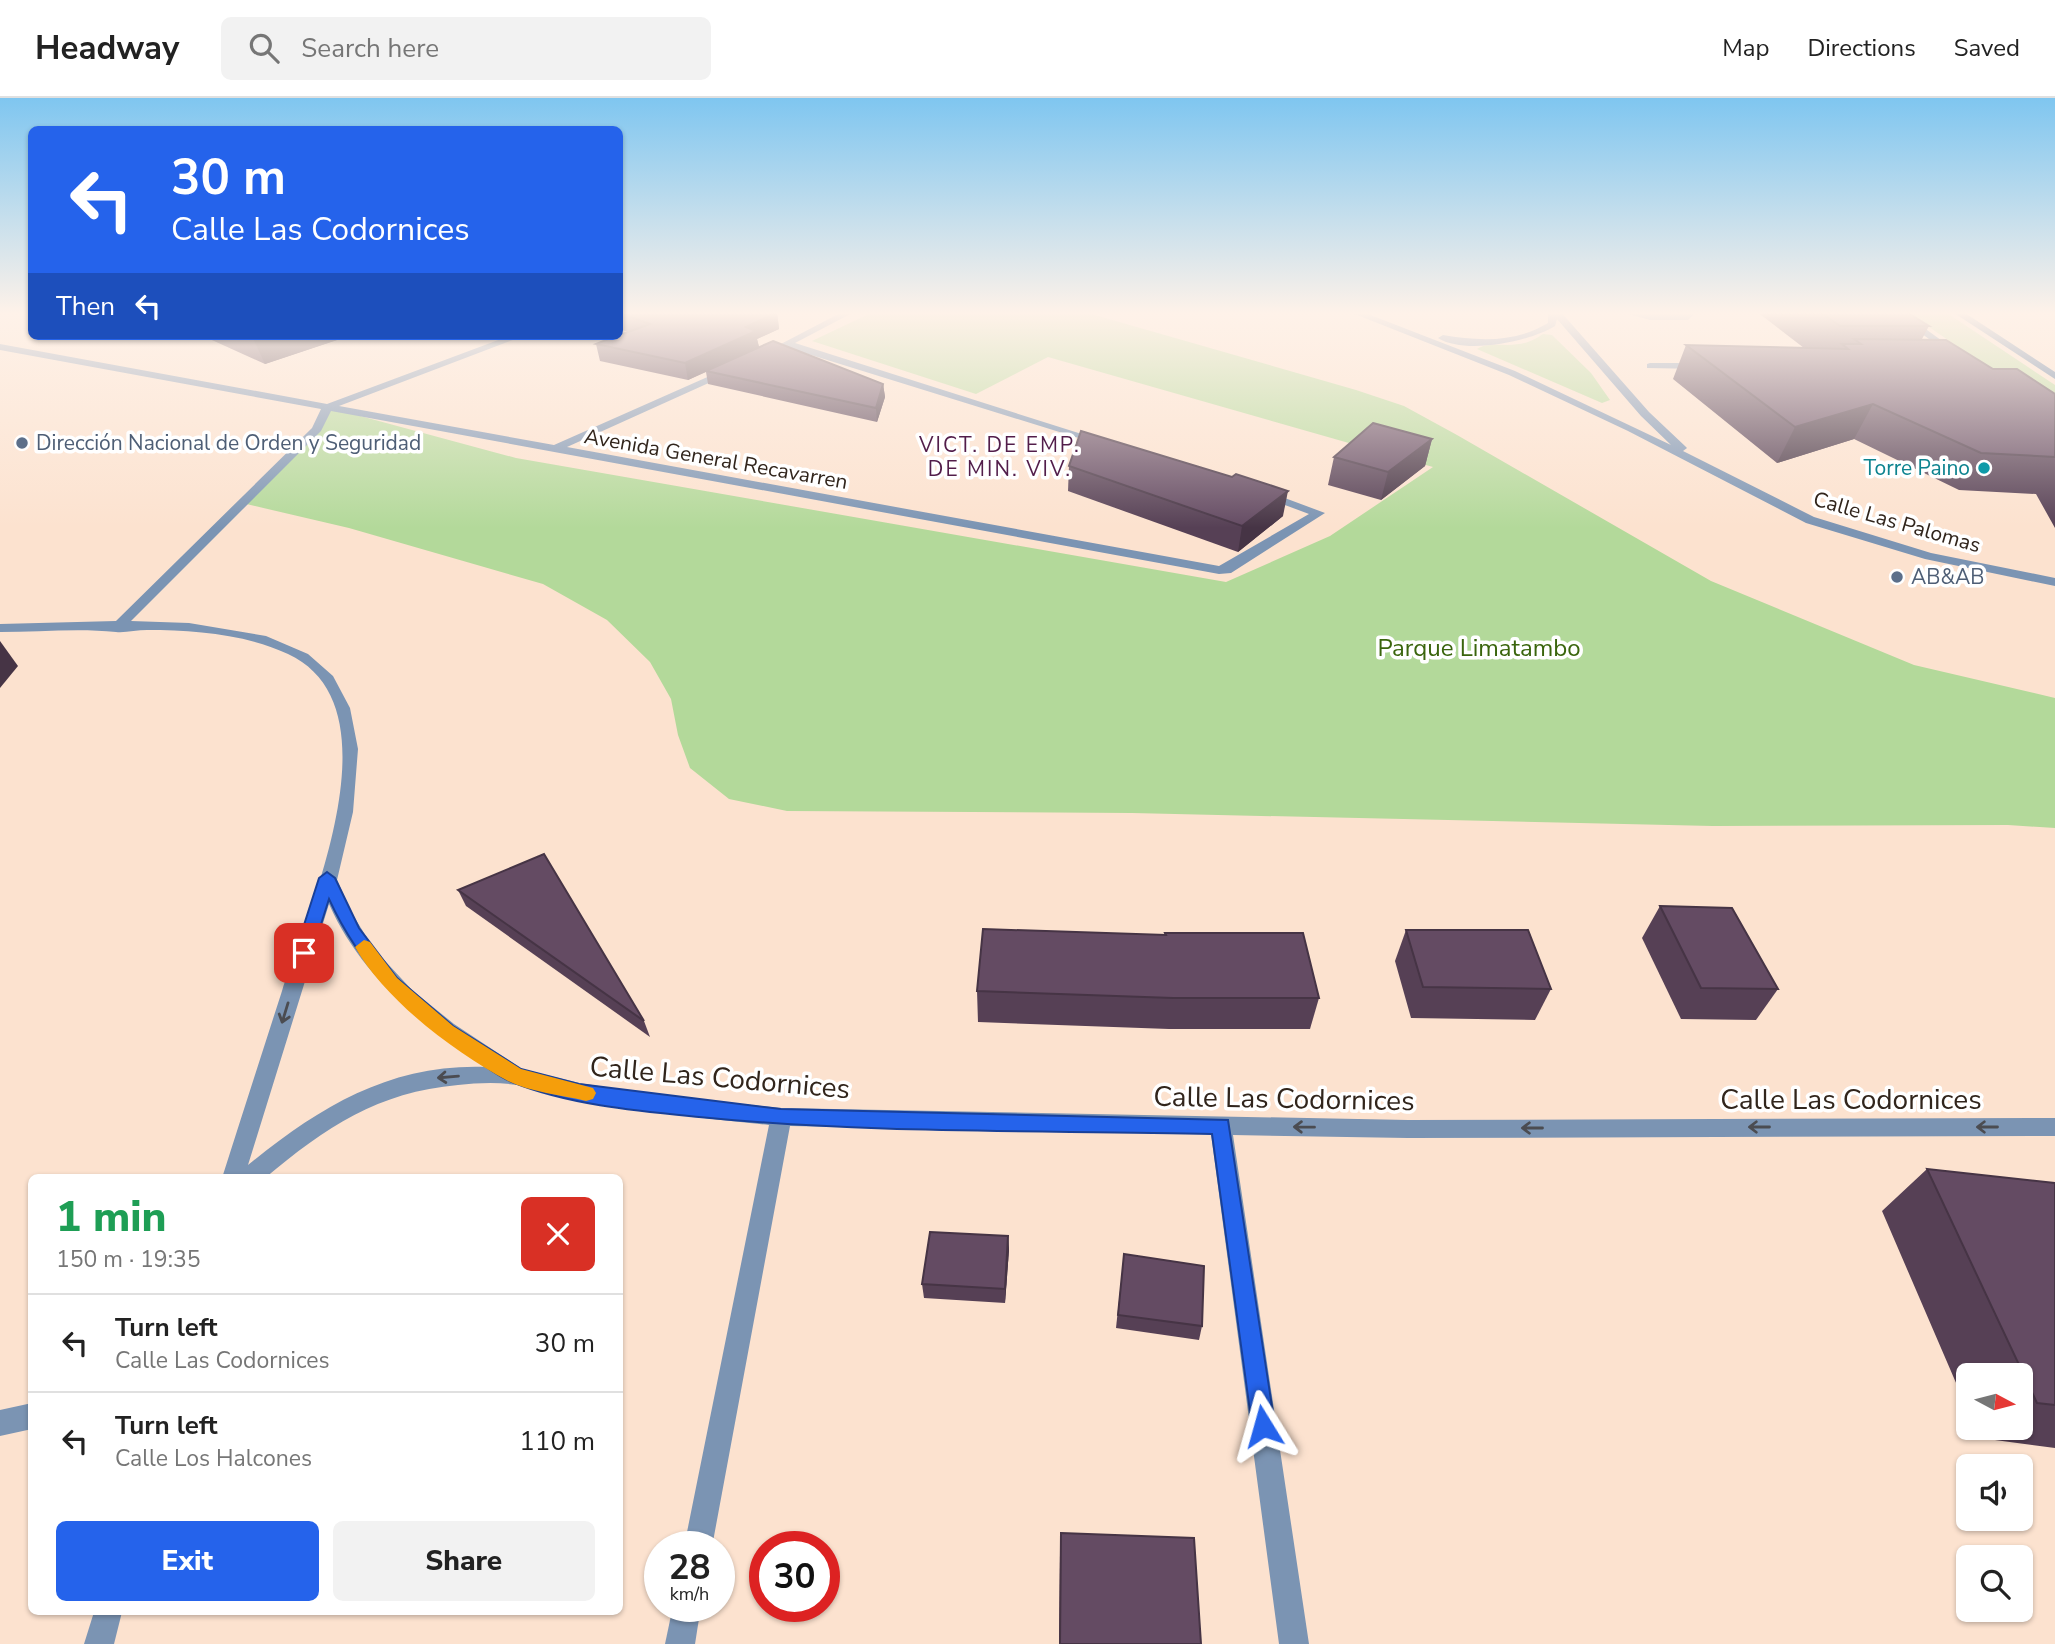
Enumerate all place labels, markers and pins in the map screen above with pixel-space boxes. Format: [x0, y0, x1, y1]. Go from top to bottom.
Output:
place label: Dirección Nacional de Orden y Seguridad [36, 429, 421, 457]
marker: Dirección Nacional de Orden y Seguridad [14, 435, 30, 451]
place label: Torre Paino [1863, 454, 1970, 482]
marker: Torre Paino [1976, 460, 1992, 476]
place label: AB&AB [1911, 563, 1985, 591]
marker: AB&AB [1889, 569, 1905, 585]
pin [274, 923, 334, 983]

